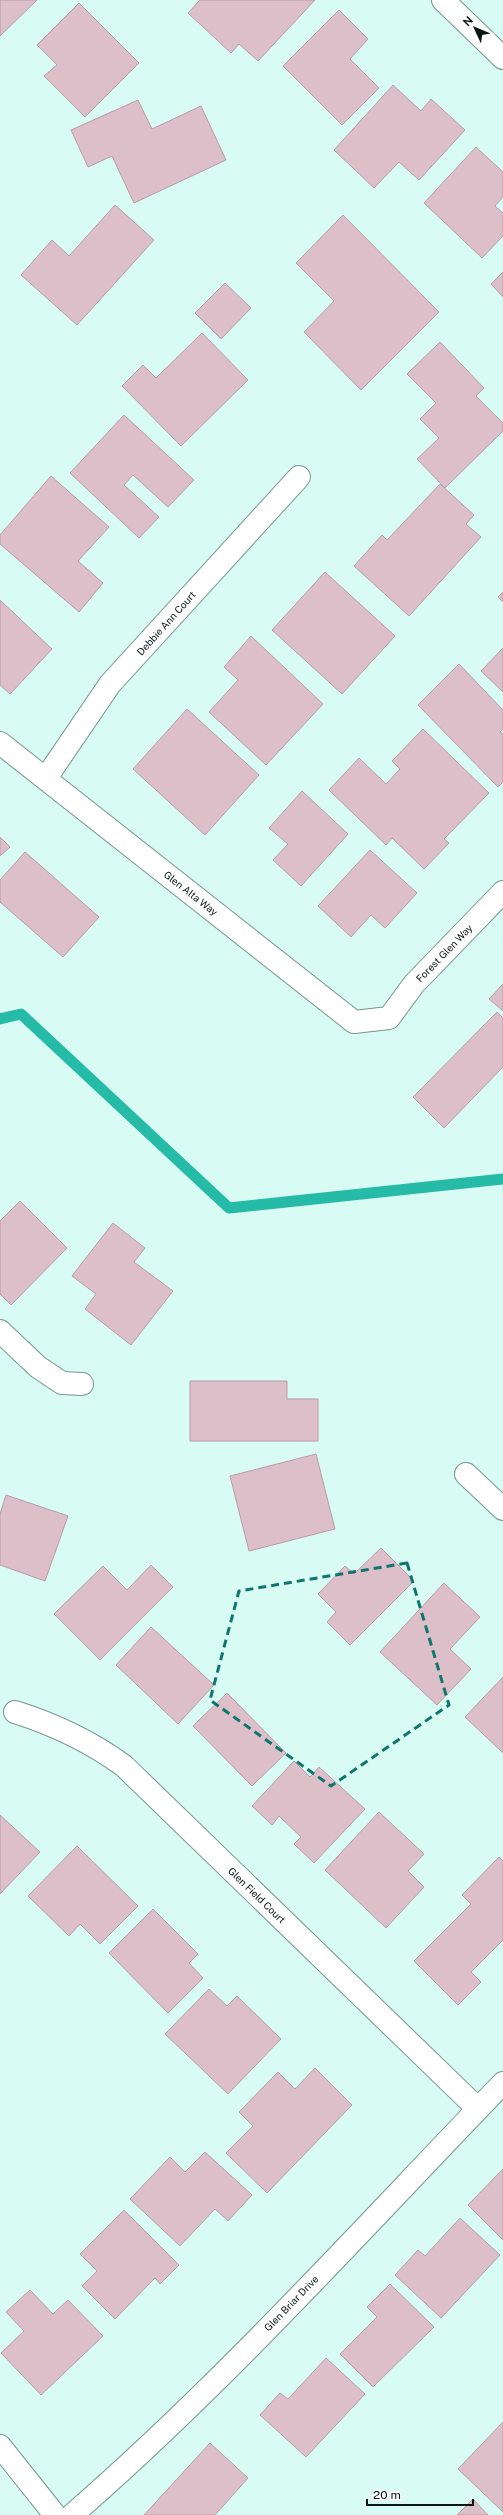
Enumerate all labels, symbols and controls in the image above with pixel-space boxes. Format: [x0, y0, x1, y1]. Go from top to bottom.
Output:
north arrow [455, 8, 495, 48]
text: N [461, 14, 475, 28]
street label: Debbie Ann Court [134, 588, 198, 658]
street label: Glen Alta Way [162, 868, 221, 918]
street label: Forest Glen Way [413, 921, 475, 984]
street label: Glen Field Court [226, 1865, 288, 1926]
street label: Glen Briar Drive [261, 2272, 321, 2333]
scale bar [367, 2481, 473, 2507]
text: 20 m [373, 2488, 401, 2502]

